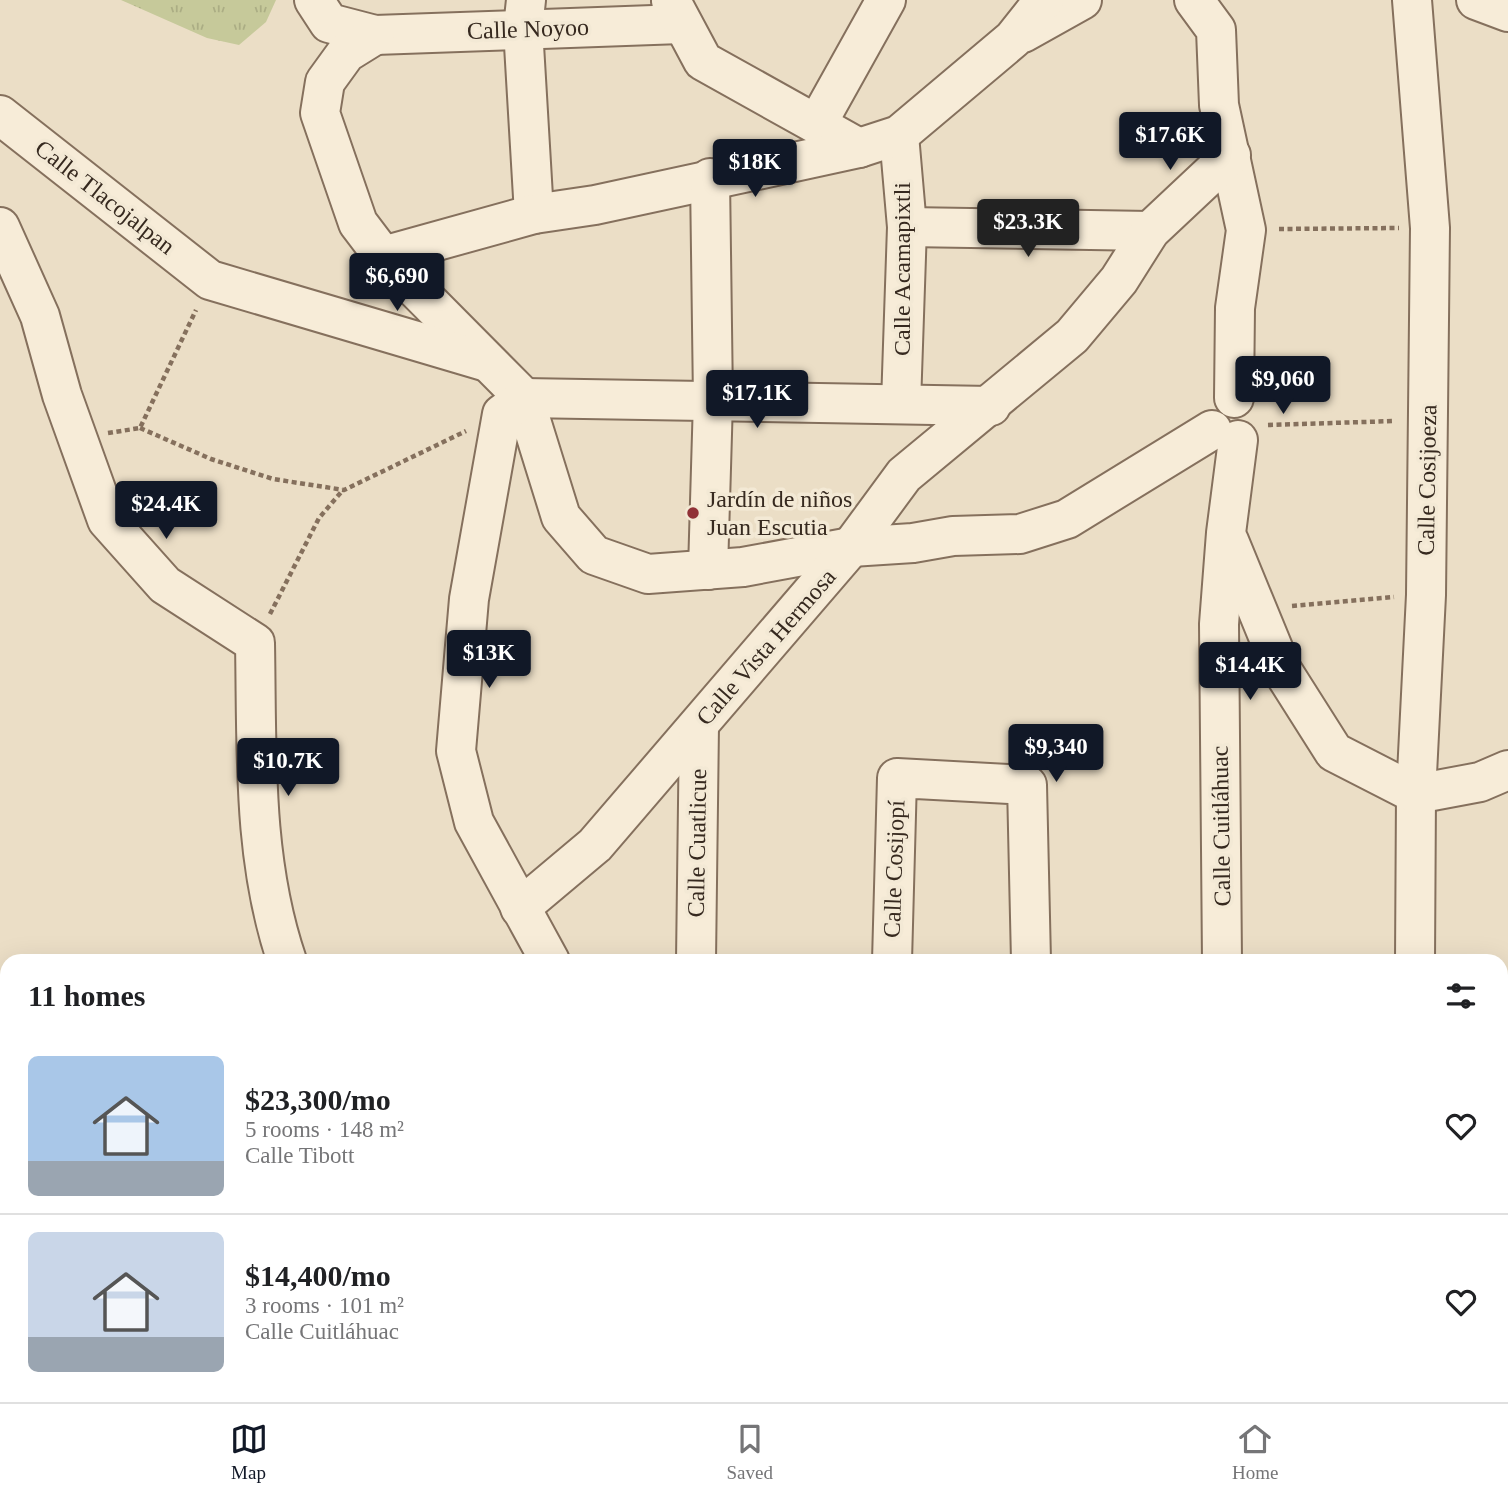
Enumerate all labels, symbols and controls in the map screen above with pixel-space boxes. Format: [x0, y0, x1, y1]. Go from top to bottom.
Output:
street label: Calle Noyoo [467, 14, 589, 44]
pin: $17.6K [1113, 113, 1227, 172]
text: $17.6K [1135, 122, 1205, 147]
street label: Calle Tlacojalpan [30, 135, 180, 259]
pin: $18K [714, 140, 796, 199]
text: $18K [729, 149, 781, 174]
street label: Calle Acamapixtli [889, 182, 915, 356]
pin: $23.3K [971, 200, 1085, 259]
text: $23.3K [993, 209, 1063, 234]
pin: $6,690 [340, 254, 454, 313]
text: $6,690 [365, 263, 429, 288]
pin: $9,060 [1226, 356, 1340, 416]
text: $9,060 [1251, 366, 1315, 391]
pin: $17.1K [700, 370, 814, 430]
text: $17.1K [722, 380, 792, 405]
street label: Calle Cosijoeza [1413, 404, 1441, 556]
pin: $24.4K [109, 482, 223, 541]
place label: Jardín de niños Juan Escutia [707, 486, 852, 540]
text: $24.4K [131, 491, 201, 516]
marker: Jardín de niños Juan Escutia [685, 505, 701, 521]
street label: Calle Vista Hermosa [691, 563, 841, 730]
pin: $13K [448, 630, 530, 690]
text: $13K [463, 640, 515, 665]
pin: $14.4K [1193, 642, 1307, 702]
text: $14.4K [1215, 652, 1285, 677]
pin: $9,340 [999, 724, 1113, 784]
text: $9,340 [1024, 734, 1088, 759]
pin: $10.7K [231, 738, 345, 798]
street label: Calle Cuitláhuac [1207, 745, 1235, 907]
text: $10.7K [253, 748, 323, 773]
street label: Calle Cuatlicue [683, 768, 711, 918]
street label: Calle Cosijopí [879, 799, 909, 938]
icon: filters [1442, 977, 1480, 1015]
text: 11 homes [28, 979, 146, 1012]
text: $23,300/mo [245, 1083, 391, 1116]
icon: home [84, 1084, 168, 1168]
icon: heart [1442, 1107, 1480, 1145]
text: 5 rooms · 148 m² [245, 1117, 404, 1142]
text: Calle Tibott [245, 1143, 354, 1168]
text: $14,400/mo [245, 1259, 391, 1292]
icon: home [84, 1260, 168, 1344]
icon: heart [1442, 1283, 1480, 1321]
text: 3 rooms · 101 m² [245, 1293, 404, 1318]
text: Calle Cuitláhuac [245, 1319, 399, 1344]
tab: Map [230, 1420, 268, 1484]
tab: Saved [727, 1420, 773, 1484]
tab: Home [1232, 1420, 1278, 1484]

